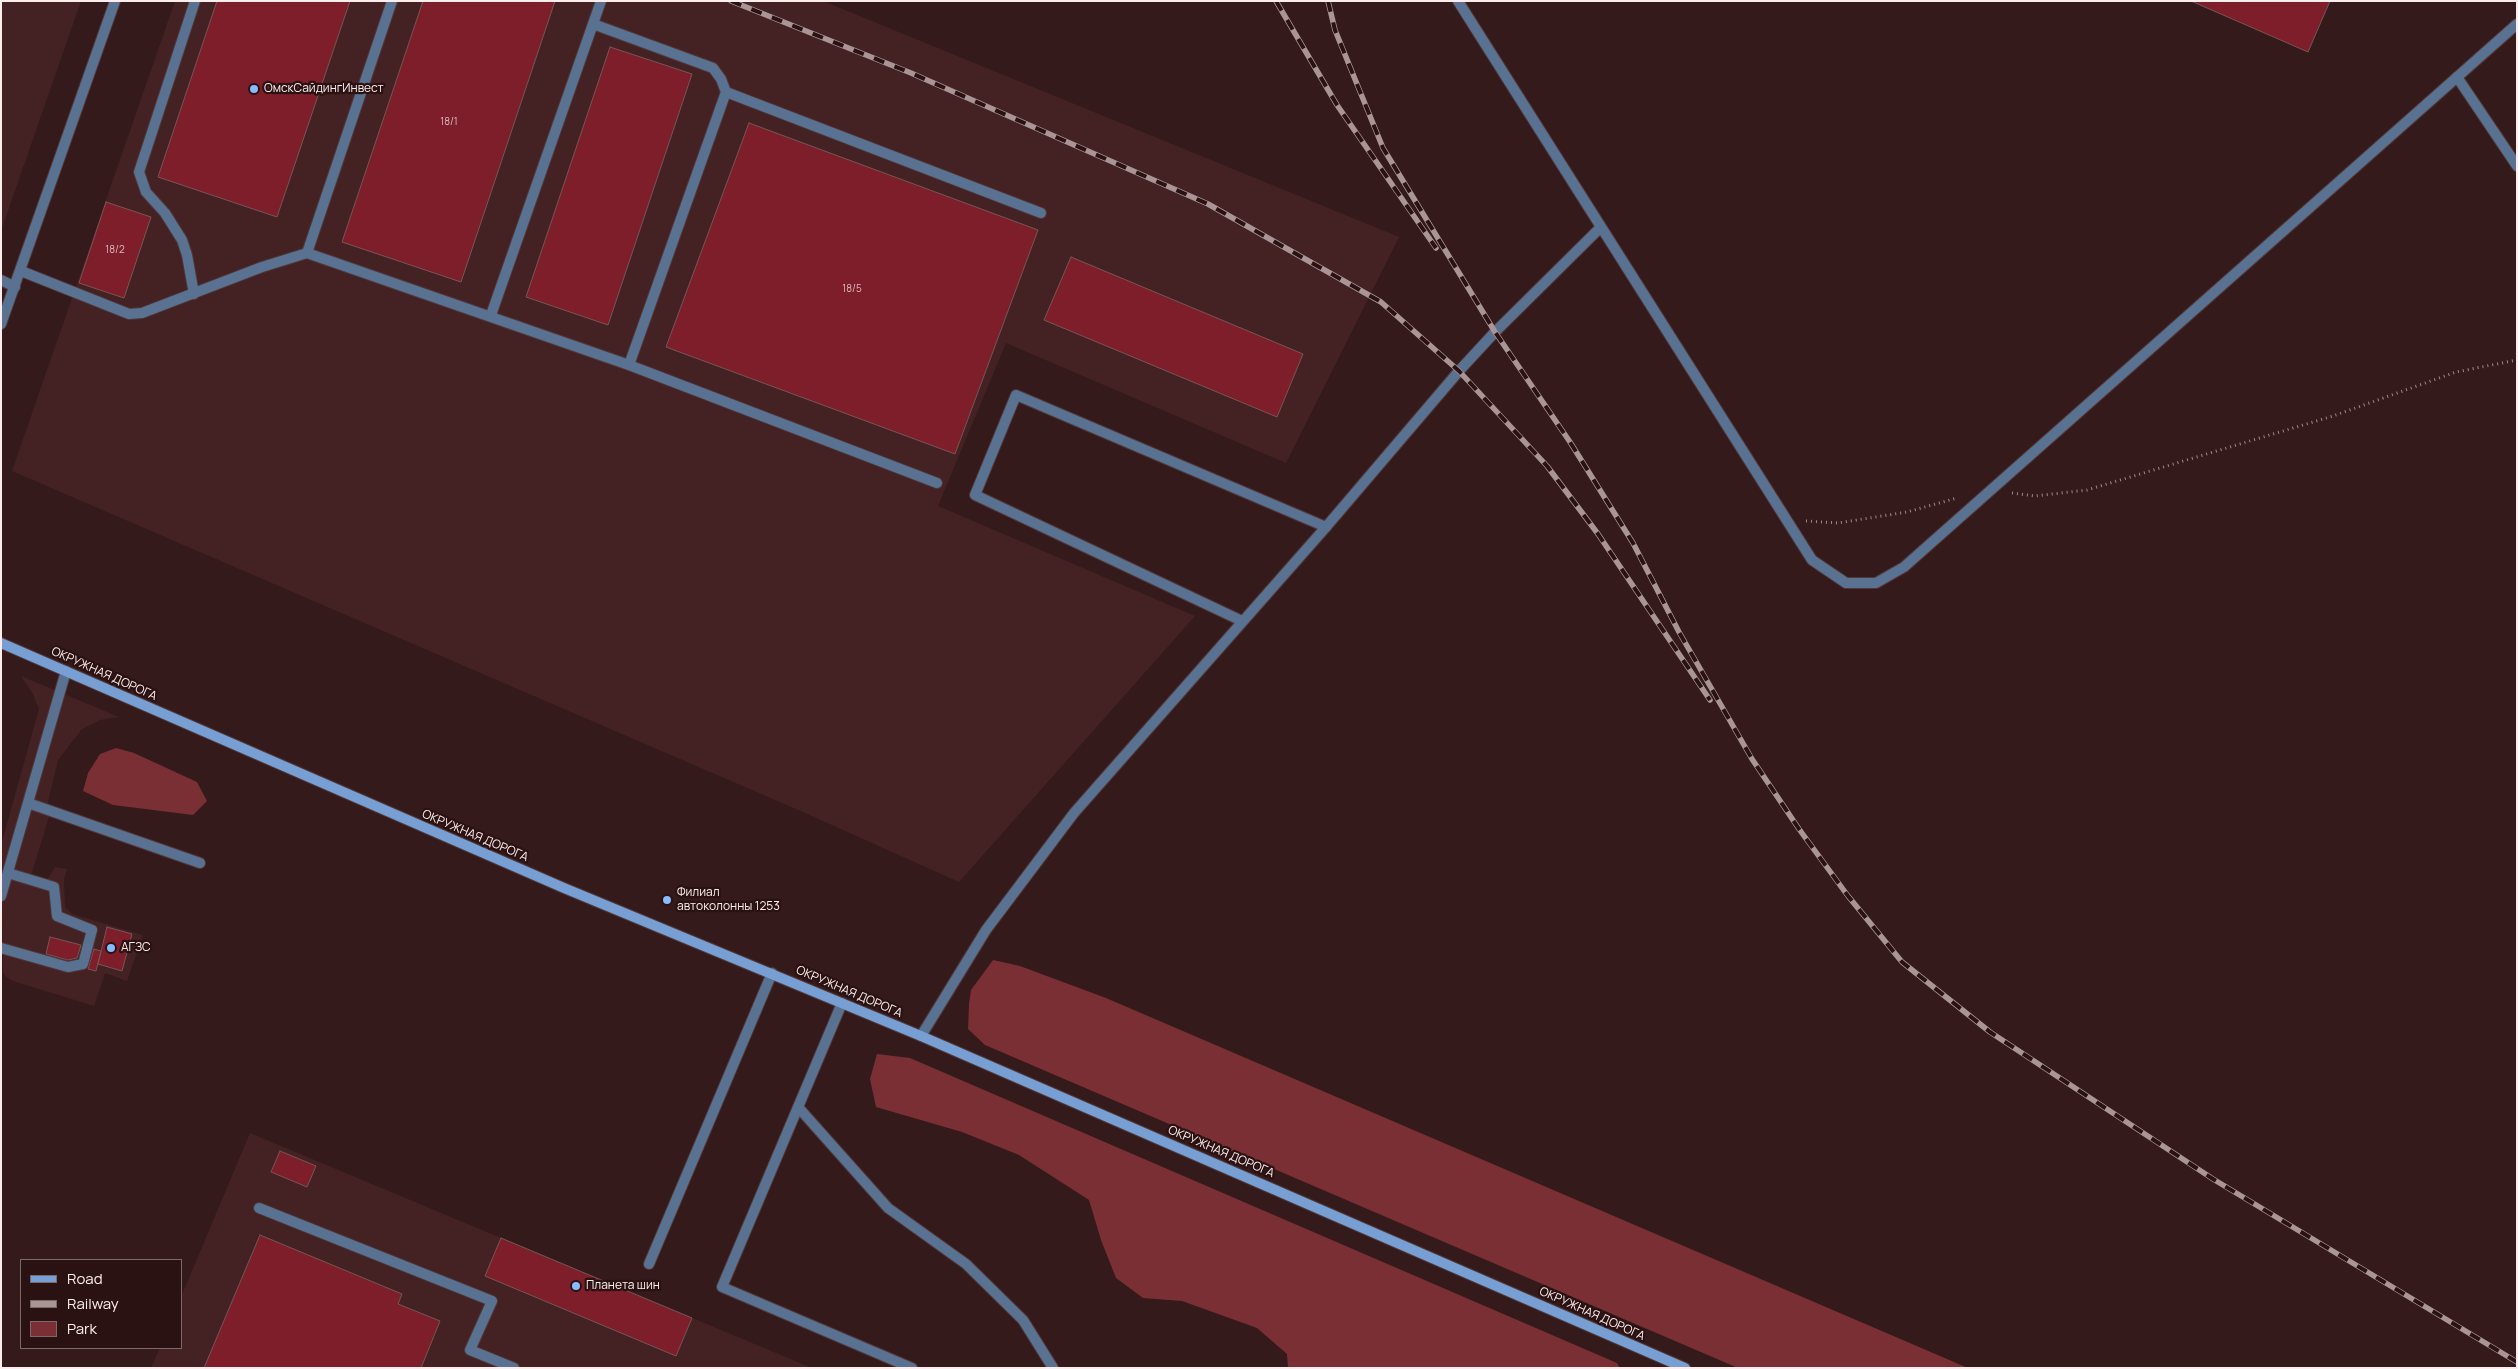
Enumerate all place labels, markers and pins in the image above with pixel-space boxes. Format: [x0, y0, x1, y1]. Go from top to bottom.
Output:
place label: ОмскСайдингИнвест [264, 82, 384, 96]
marker: ОмскСайдингИнвест [248, 83, 260, 95]
place label: Филиал автоколонны 1253 [677, 886, 780, 914]
marker: Филиал автоколонны 1253 [661, 894, 673, 906]
place label: АГЗС [121, 941, 151, 955]
marker: АГЗС [105, 942, 117, 954]
place label: Планета шин [586, 1279, 660, 1293]
marker: Планета шин [570, 1280, 582, 1292]

